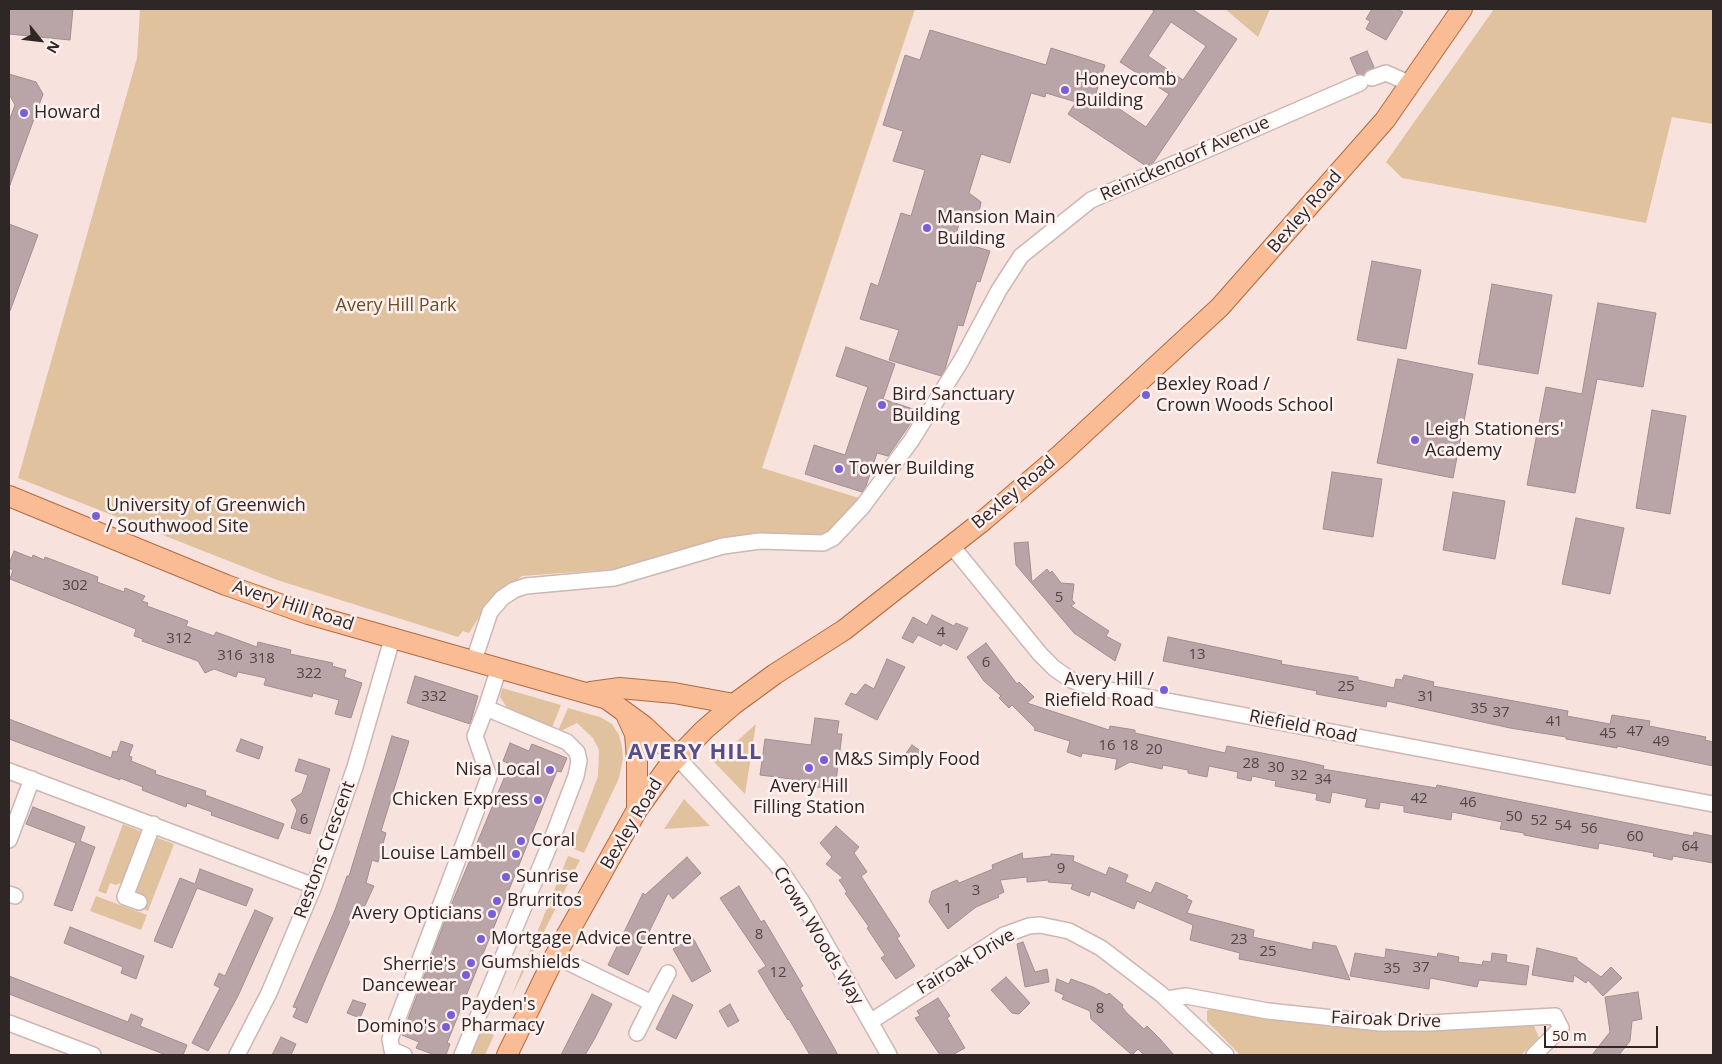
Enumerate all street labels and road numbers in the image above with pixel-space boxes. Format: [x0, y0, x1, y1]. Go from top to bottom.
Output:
street label: Reinickendorf Avenue [1097, 112, 1273, 206]
street label: Bexley Road [1263, 166, 1347, 258]
street label: Bexley Road [968, 452, 1060, 534]
street label: Avery Hill Road [230, 576, 356, 636]
street label: Riefield Road [1247, 706, 1359, 748]
street label: Bexley Road [596, 775, 668, 873]
street label: Restons Crescent [290, 778, 360, 922]
street label: Crown Woods Way [768, 863, 868, 1009]
street label: Fairoak Drive [913, 924, 1019, 1000]
street label: Fairoak Drive [1331, 1007, 1441, 1033]

